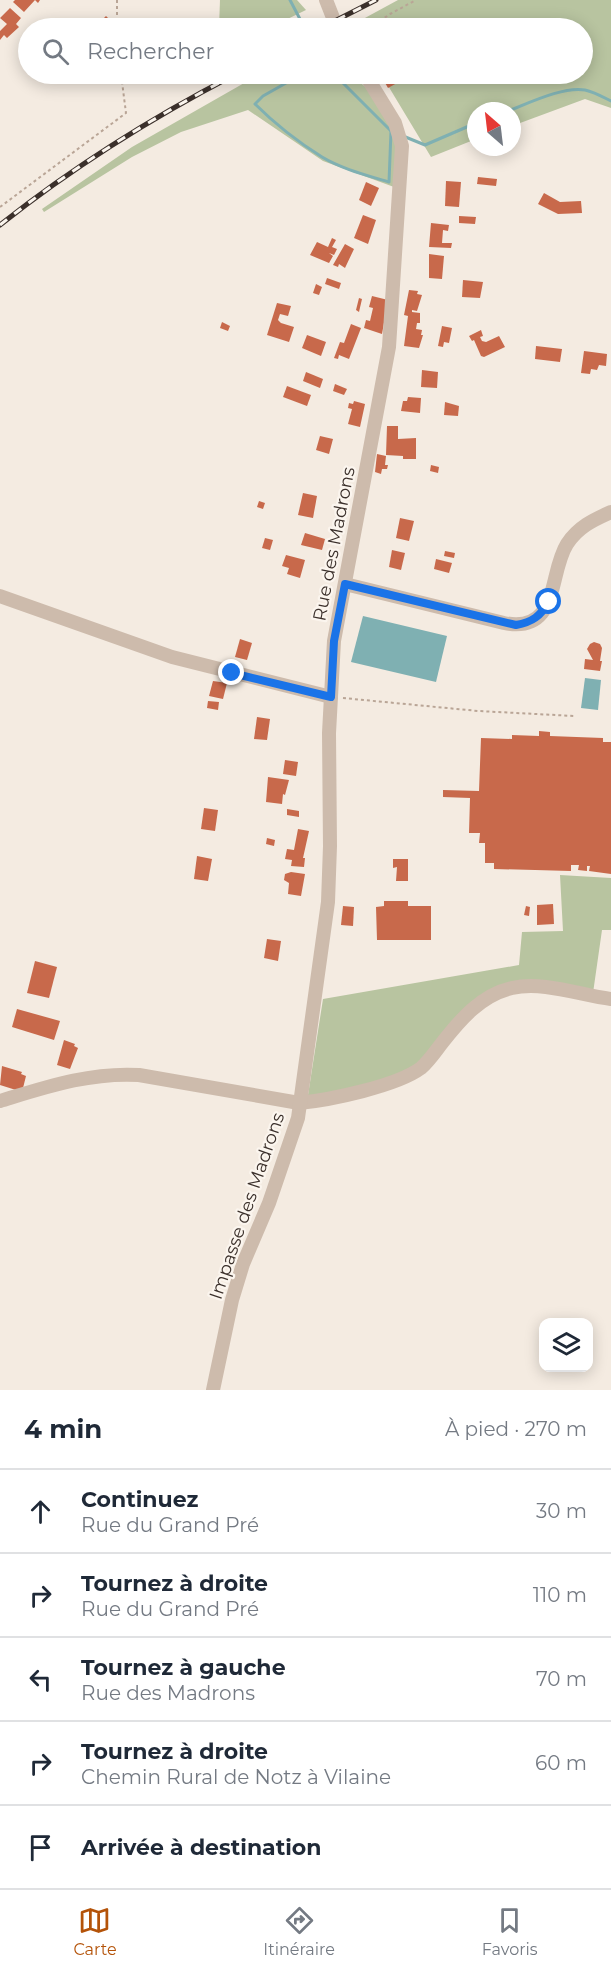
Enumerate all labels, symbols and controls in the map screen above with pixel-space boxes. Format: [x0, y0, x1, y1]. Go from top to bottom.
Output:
search box [18, 18, 593, 84]
icon: search [39, 35, 72, 68]
text: Rechercher [87, 38, 214, 65]
north arrow [467, 102, 521, 156]
street label: Rue des Madrons [308, 465, 360, 623]
route start [535, 588, 561, 614]
route end [218, 659, 244, 685]
street label: Impasse des Madrons [205, 1109, 289, 1302]
map controls [539, 1318, 593, 1372]
button: layers [539, 1318, 593, 1372]
text: 4 min [24, 1413, 102, 1445]
text: À pied · 270 m [445, 1417, 587, 1441]
text: Continuez [81, 1486, 198, 1513]
icon: ahead [24, 1495, 57, 1528]
text: 30 m [536, 1499, 587, 1523]
text: Rue du Grand Pré [81, 1513, 259, 1537]
text: Tournez à droite [81, 1570, 268, 1597]
icon: right [24, 1579, 57, 1612]
text: 110 m [533, 1583, 587, 1607]
text: Rue du Grand Pré [81, 1597, 259, 1621]
text: Tournez à gauche [81, 1654, 286, 1681]
icon: left [24, 1663, 57, 1696]
text: 70 m [536, 1667, 587, 1691]
text: Rue des Madrons [81, 1681, 255, 1705]
text: Tournez à droite [81, 1738, 268, 1765]
icon: right [24, 1747, 57, 1780]
text: 60 m [535, 1751, 587, 1775]
text: Chemin Rural de Notz à Vilaine [81, 1765, 391, 1789]
icon: arrive [24, 1831, 57, 1864]
text: Arrivée à destination [81, 1834, 321, 1861]
tab: Carte [73, 1904, 117, 1959]
tab: Itinéraire [263, 1904, 335, 1959]
tab: Favoris [482, 1904, 538, 1959]

